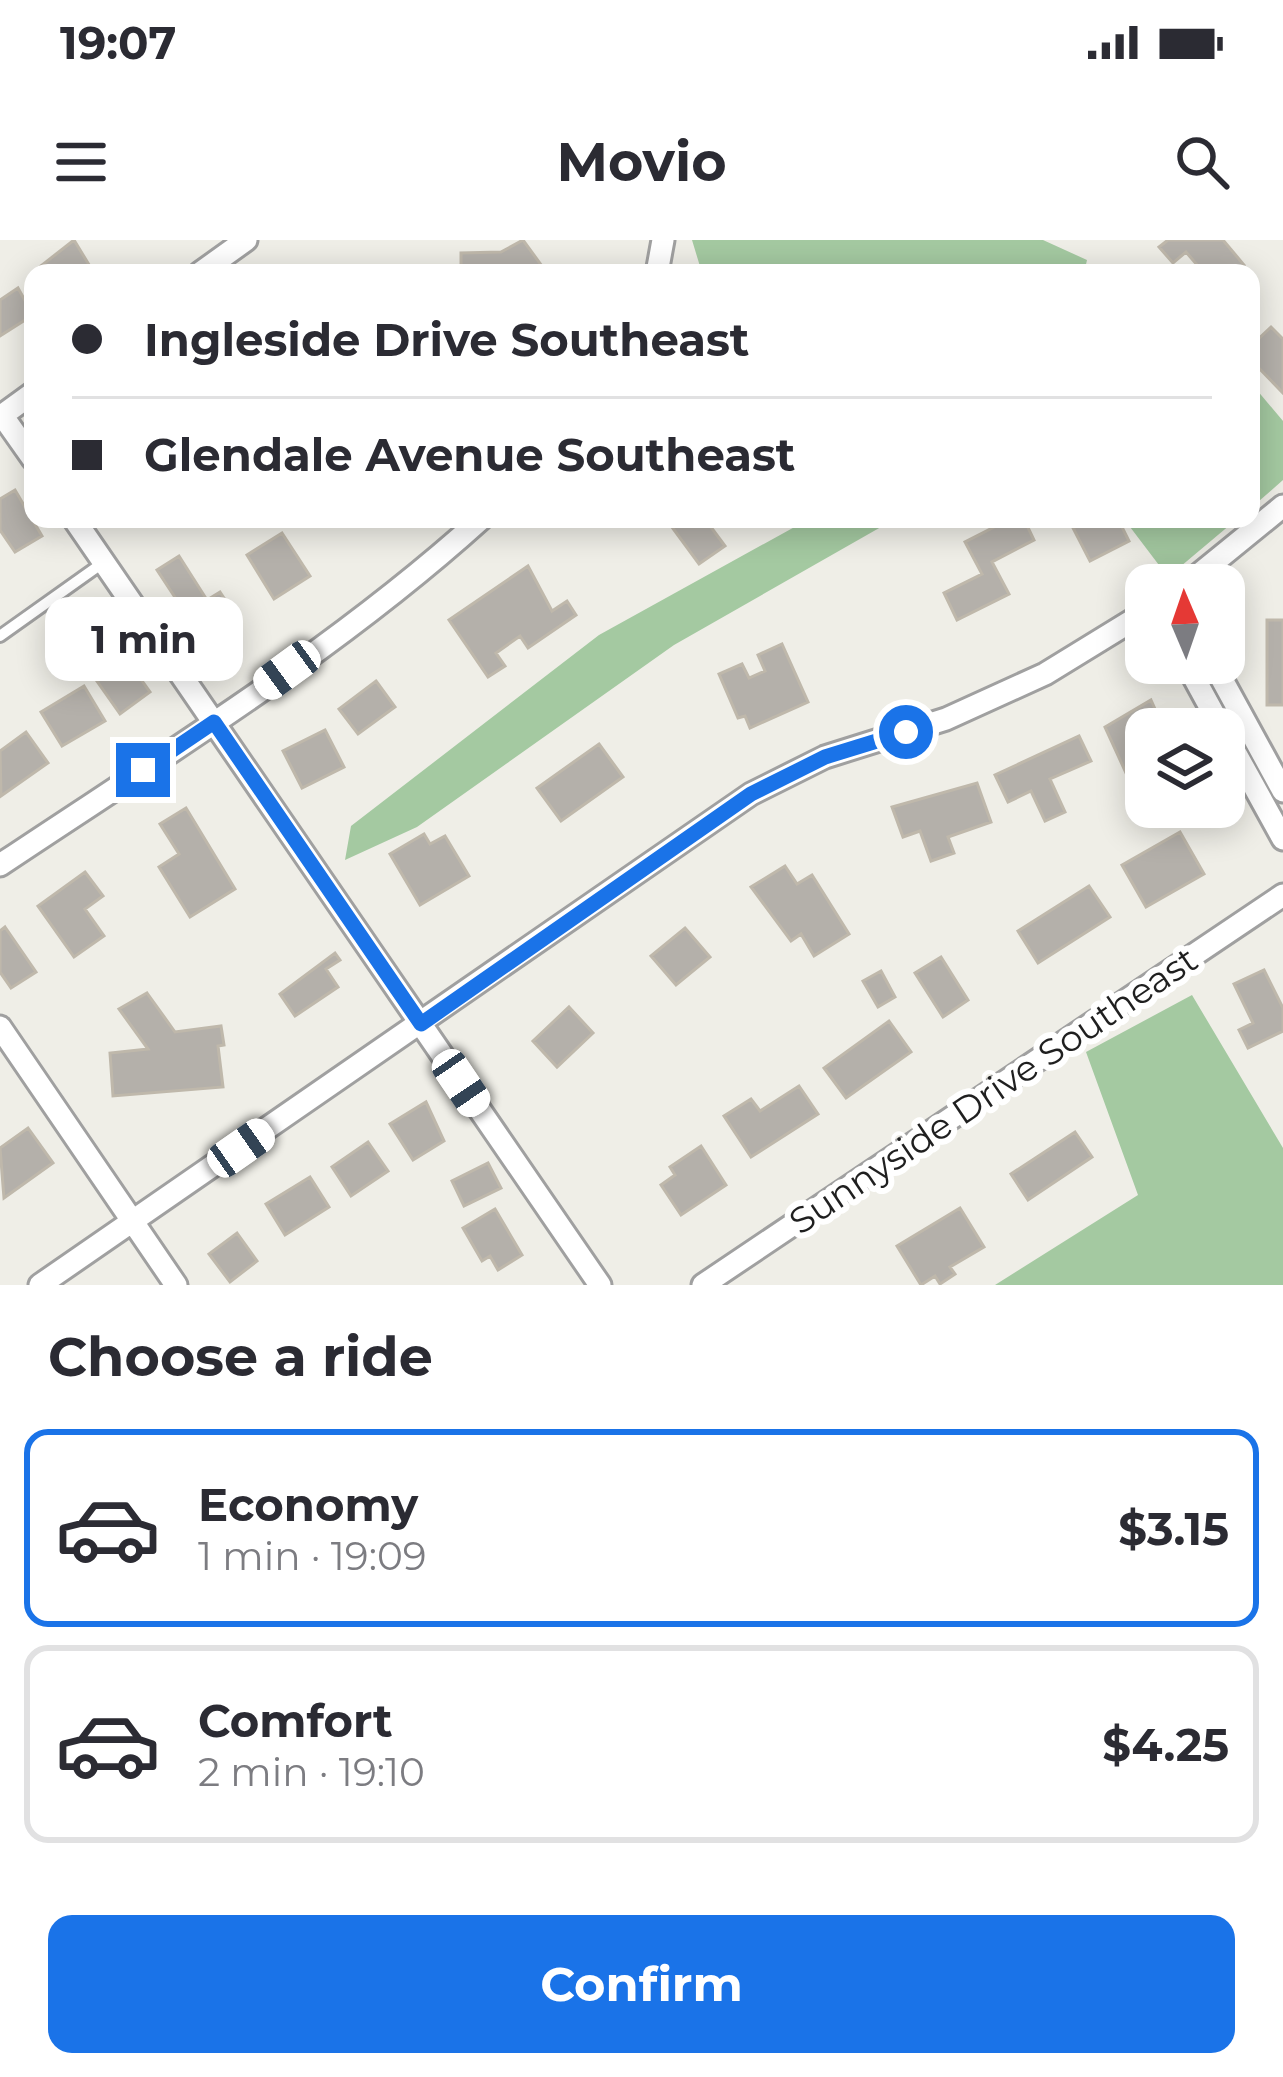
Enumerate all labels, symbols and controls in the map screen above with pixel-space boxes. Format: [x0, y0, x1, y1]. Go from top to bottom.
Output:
text: 19:07 [60, 15, 176, 70]
icon: menu [48, 129, 114, 195]
text: Movio [556, 129, 727, 195]
icon: search [1169, 129, 1235, 195]
text: Ingleside Drive Southeast [144, 312, 749, 367]
text: Glendale Avenue Southeast [144, 427, 795, 482]
north arrow [1125, 564, 1245, 684]
map controls [1125, 564, 1245, 828]
callout: 1 min [44, 596, 242, 680]
text: 1 min [91, 615, 197, 663]
car [247, 634, 327, 706]
route start [879, 705, 933, 759]
button: layers [1125, 708, 1245, 828]
route end [116, 743, 170, 797]
street label: Sunnyside Drive Southeast [781, 937, 1205, 1243]
car [426, 1043, 496, 1123]
car [201, 1113, 281, 1183]
text: Choose a ride [48, 1324, 433, 1390]
icon: car [54, 1474, 162, 1582]
text: Economy [198, 1477, 418, 1532]
text: $3.15 [1118, 1501, 1229, 1556]
text: 1 min · 19:09 [198, 1532, 426, 1580]
icon: car [54, 1690, 162, 1798]
text: Comfort [198, 1693, 393, 1748]
text: $4.25 [1102, 1717, 1229, 1772]
text: 2 min · 19:10 [198, 1748, 425, 1796]
button: Confirm [48, 1915, 1235, 2053]

